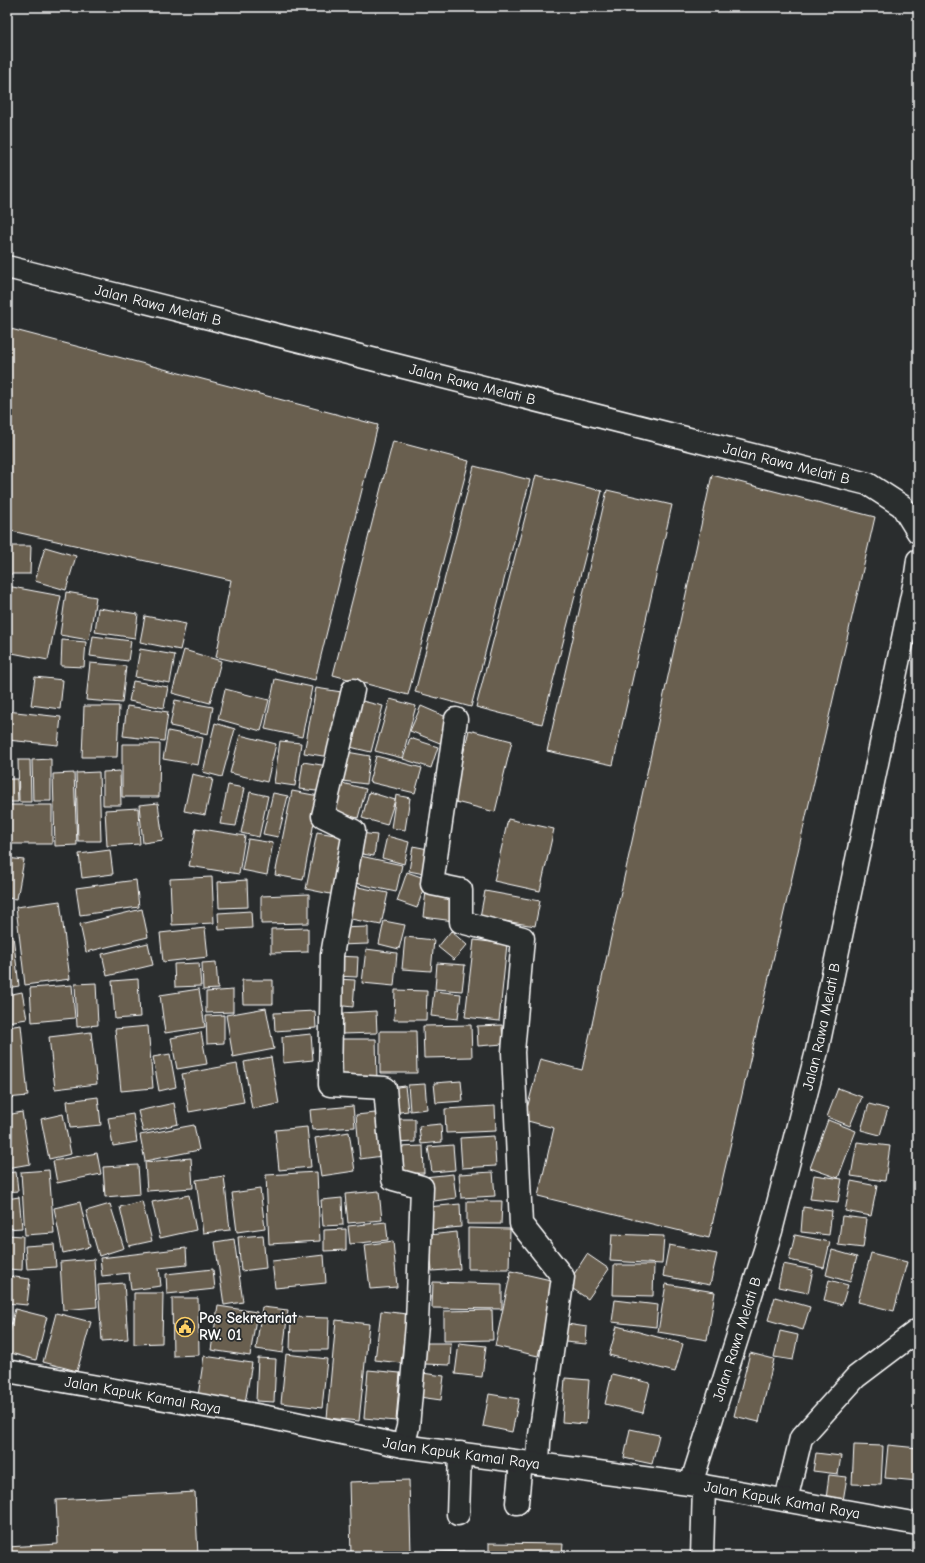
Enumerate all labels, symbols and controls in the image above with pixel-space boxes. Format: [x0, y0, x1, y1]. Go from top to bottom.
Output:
street label: Jalan Rawa Melati B [93, 280, 224, 330]
street label: Jalan Rawa Melati B [407, 360, 538, 409]
street label: Jalan Rawa Melati B [721, 439, 852, 488]
street label: Jalan Rawa Melati B [798, 961, 844, 1092]
street label: Jalan Rawa Melati B [709, 1274, 765, 1404]
place label: Pos Sekretariat RW. 01 [199, 1309, 298, 1344]
public building icon: Pos Sekretariat RW. 01 [174, 1316, 196, 1338]
street label: Jalan Kapuk Kamal Raya [63, 1372, 222, 1418]
street label: Jalan Kapuk Kamal Raya [381, 1433, 541, 1473]
street label: Jalan Kapuk Kamal Raya [702, 1477, 862, 1523]

